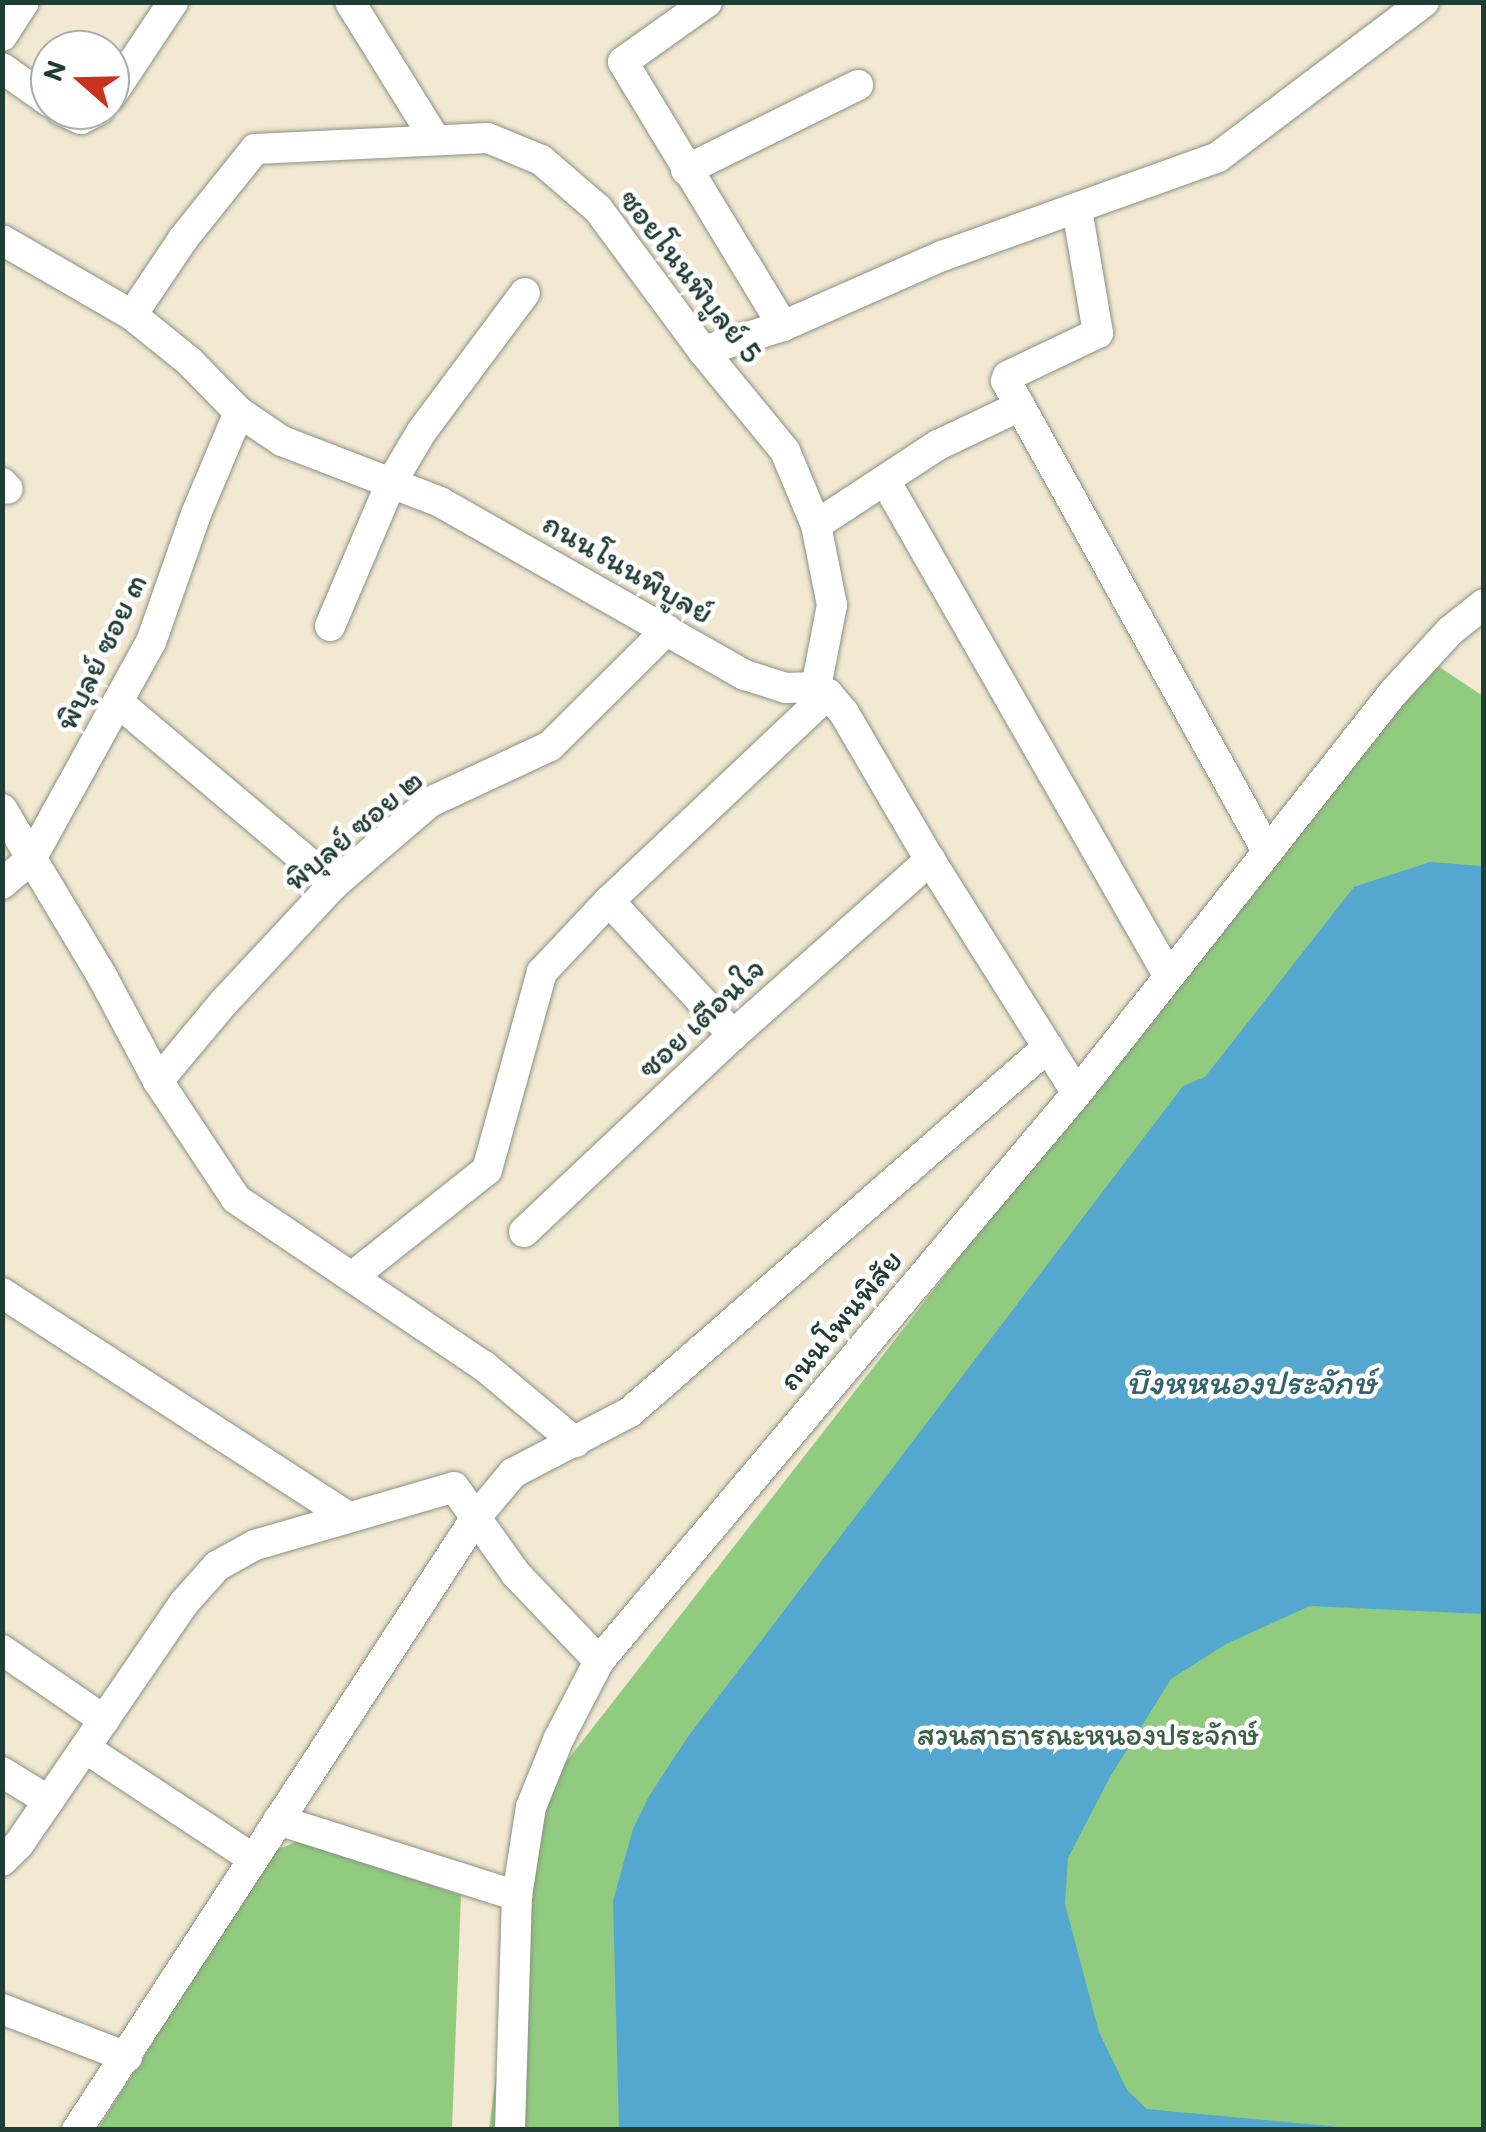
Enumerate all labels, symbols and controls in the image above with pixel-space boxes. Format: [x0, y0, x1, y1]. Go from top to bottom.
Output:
north arrow [30, 30, 130, 130]
text: N [34, 56, 73, 85]
street label: ซอยโนนพิบูลย์ 5 [611, 181, 771, 371]
street label: ถนนโนนพิบูลย์ [536, 504, 720, 632]
street label: พิบุลย์ ซอย ๓ [47, 568, 155, 736]
street label: พิบุลย์ ซอย ๒ [276, 761, 430, 899]
street label: ซอย เตือนใจ [630, 950, 772, 1086]
street label: ถนนโพนพิสัย [770, 1242, 910, 1398]
water label: บึงหหนองประจักษ์ [1126, 1361, 1376, 1403]
park label: สวนสาธารณะหนองประจักษ์ [917, 1715, 1259, 1753]

